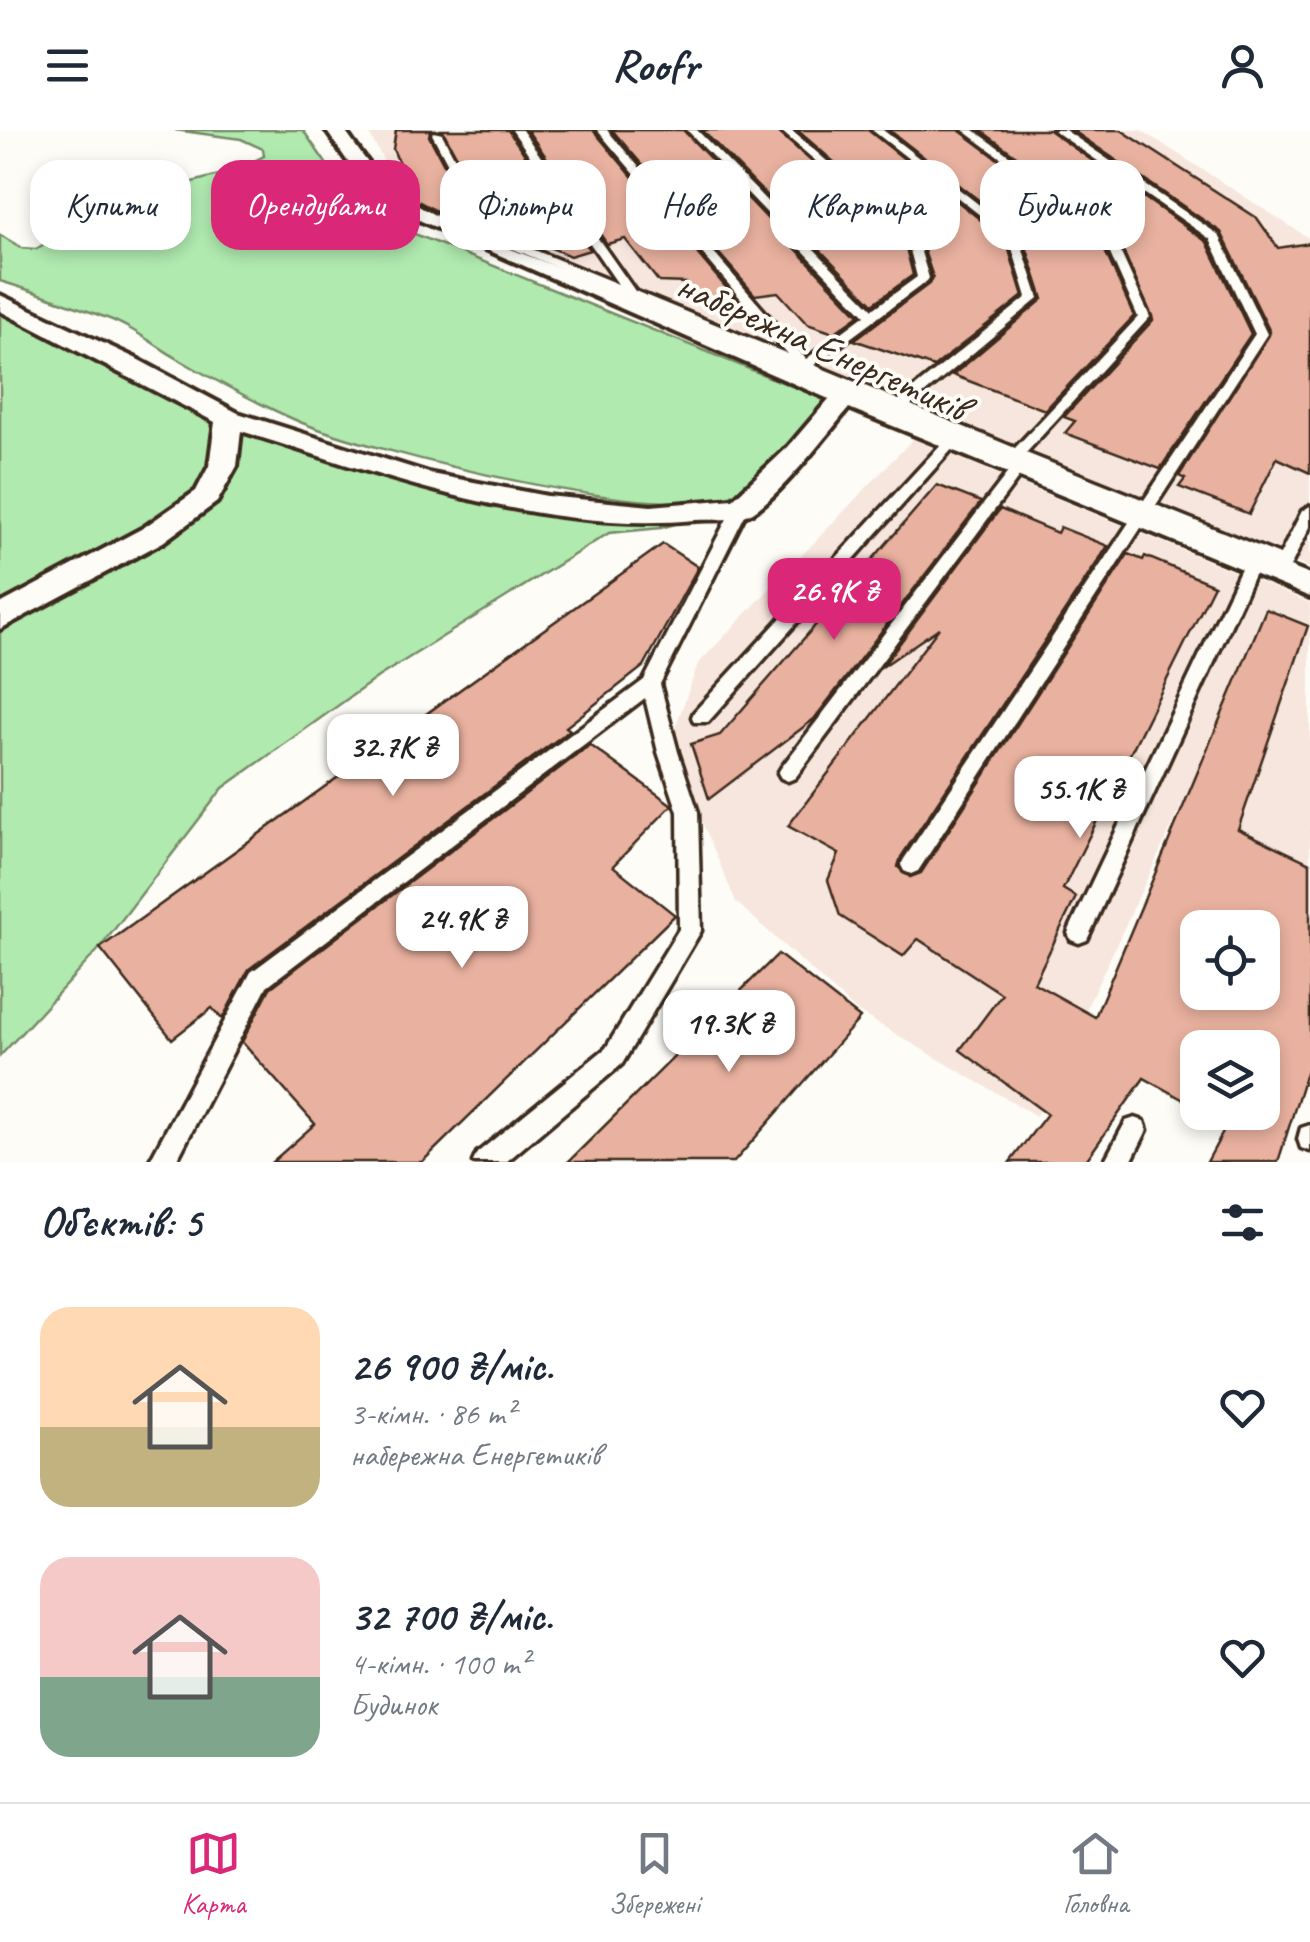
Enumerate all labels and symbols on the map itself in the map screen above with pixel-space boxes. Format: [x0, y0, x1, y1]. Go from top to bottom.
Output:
street label: набережна Енергетиків [669, 260, 983, 436]
pin: 26.9K ₴ [742, 558, 926, 643]
pin: 32.7K ₴ [301, 714, 485, 799]
pin: 55.1K ₴ [988, 756, 1172, 841]
pin: 24.9K ₴ [370, 886, 554, 971]
pin: 19.3K ₴ [637, 990, 821, 1075]

